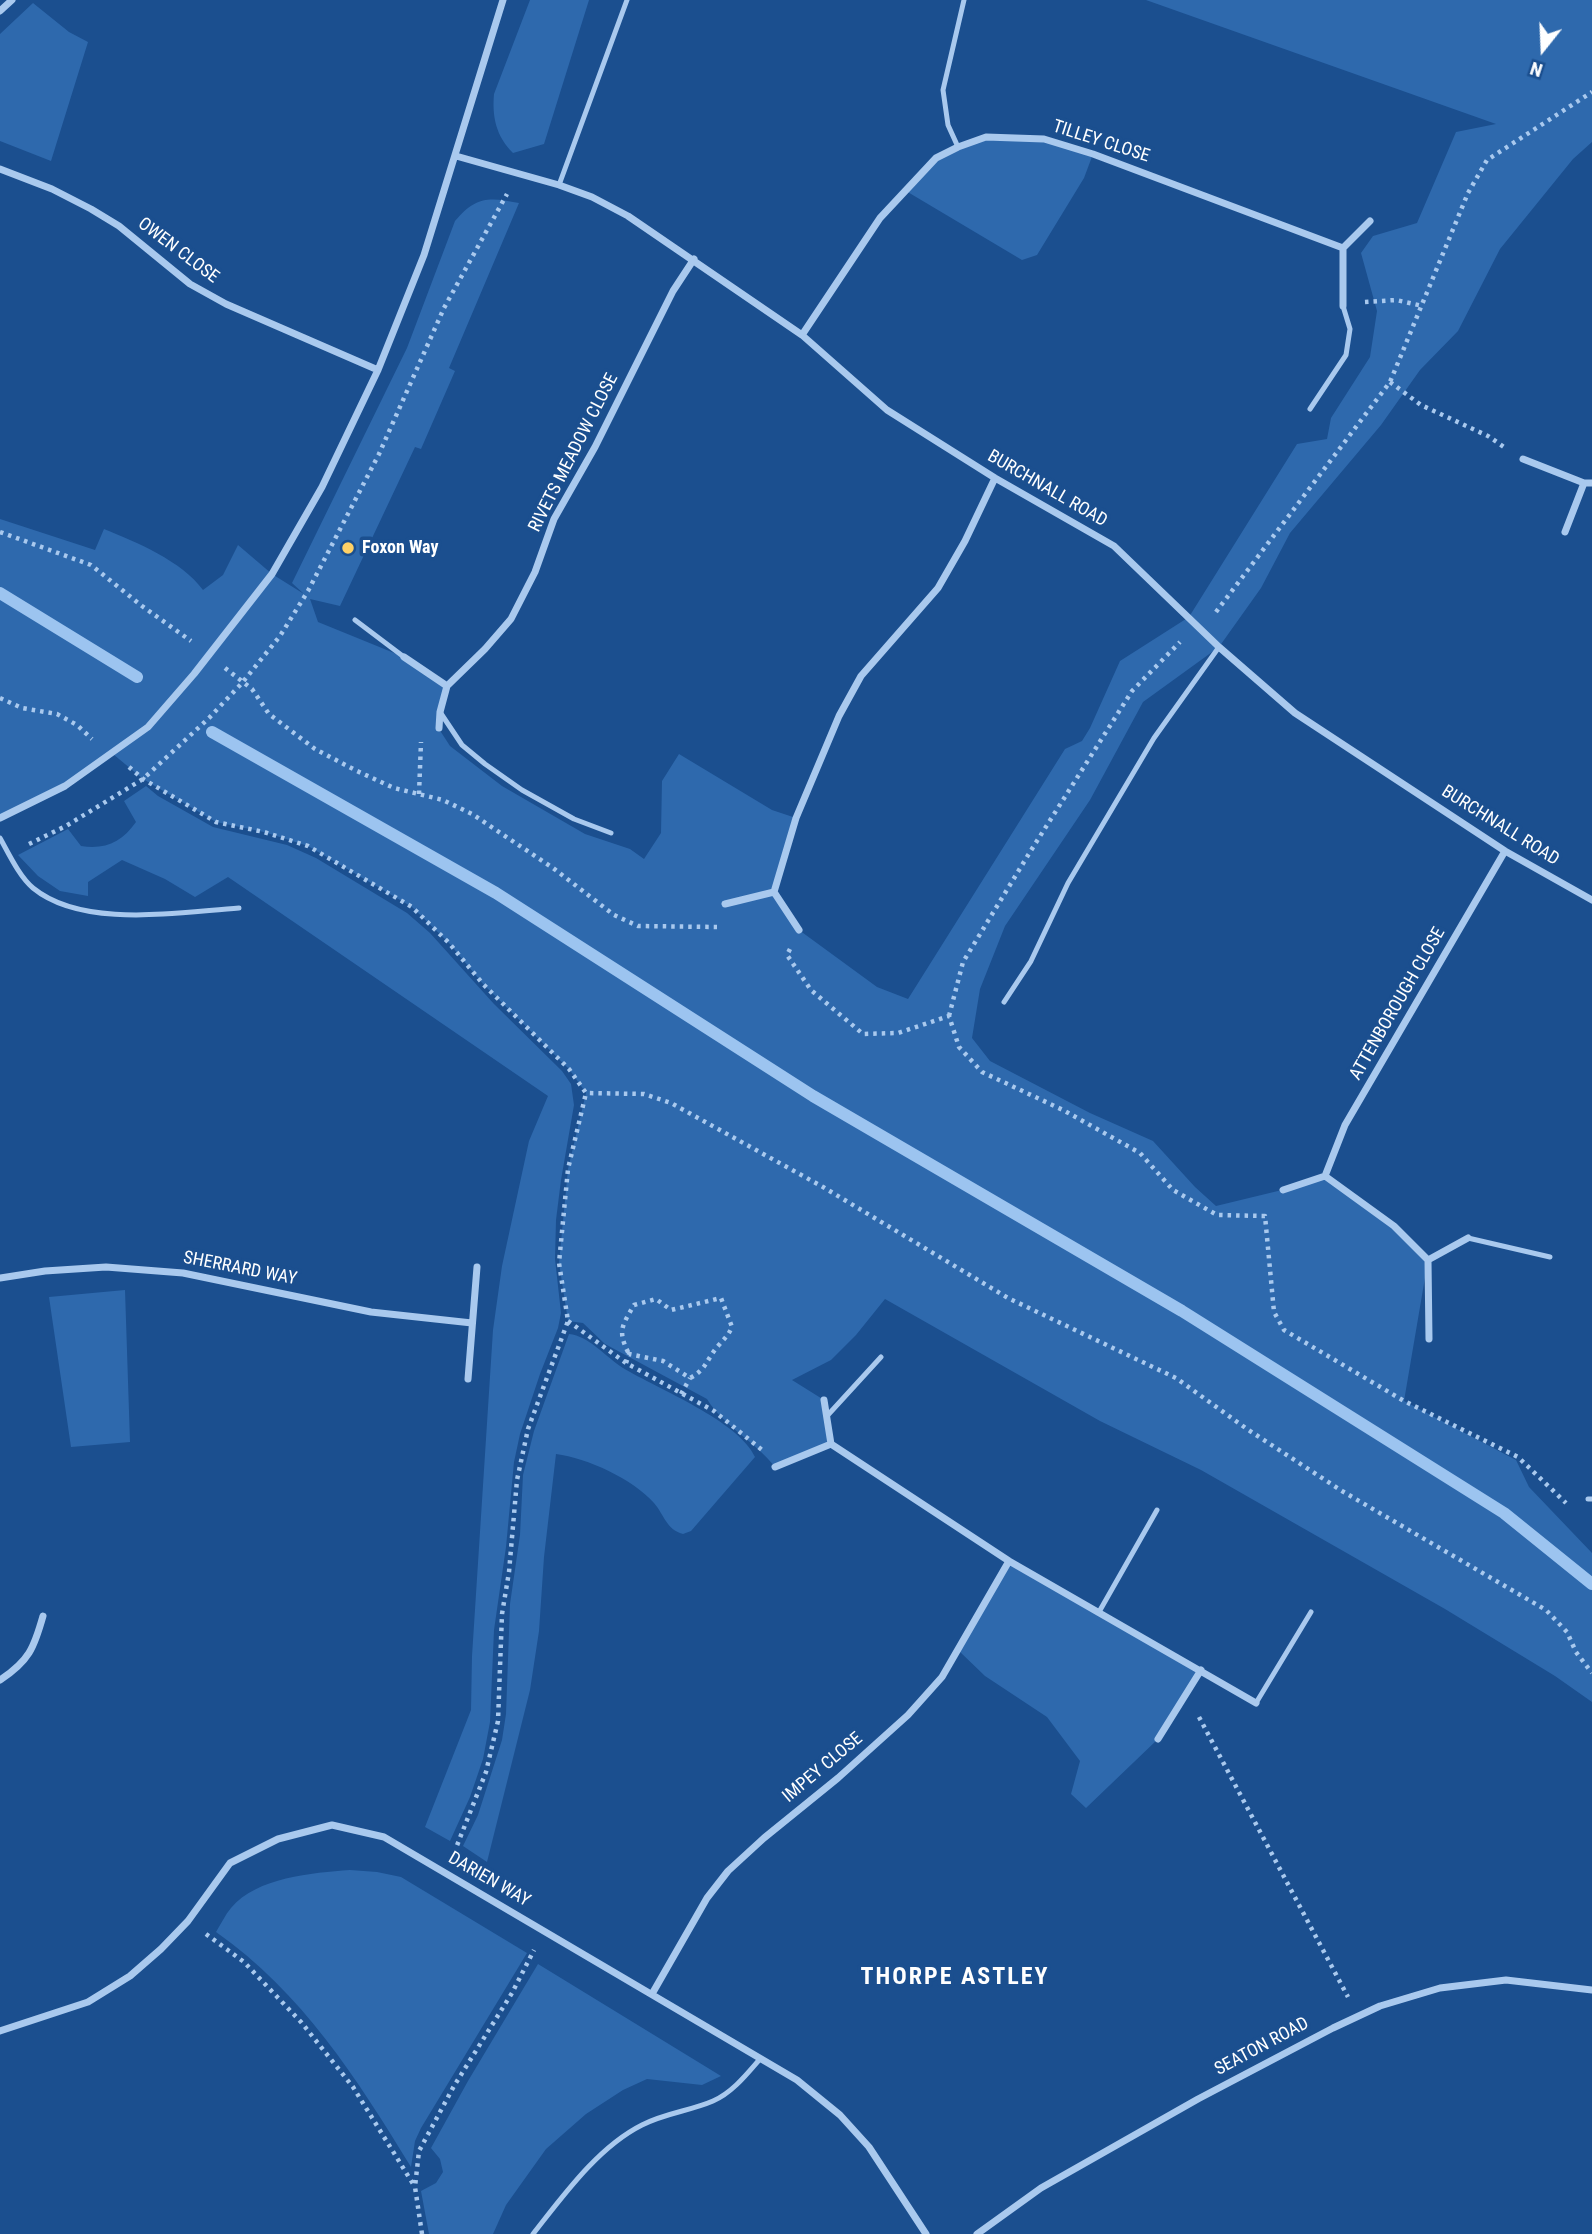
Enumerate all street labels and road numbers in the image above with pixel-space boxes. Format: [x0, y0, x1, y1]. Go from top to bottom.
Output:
street label: TILLEY CLOSE [1050, 116, 1152, 168]
street label: OWEN CLOSE [133, 213, 223, 289]
street label: RIVETS MEADOW CLOSE [525, 370, 623, 536]
street label: BURCHNALL ROAD [983, 446, 1111, 532]
street label: BURCHNALL ROAD [1437, 781, 1563, 871]
street label: ATTENBOROUGH CLOSE [1346, 924, 1450, 1084]
street label: SHERRARD WAY [181, 1247, 299, 1291]
street label: IMPEY CLOSE [779, 1728, 867, 1808]
street label: DARIEN WAY [444, 1848, 534, 1912]
street label: SEATON ROAD [1211, 2013, 1313, 2081]

